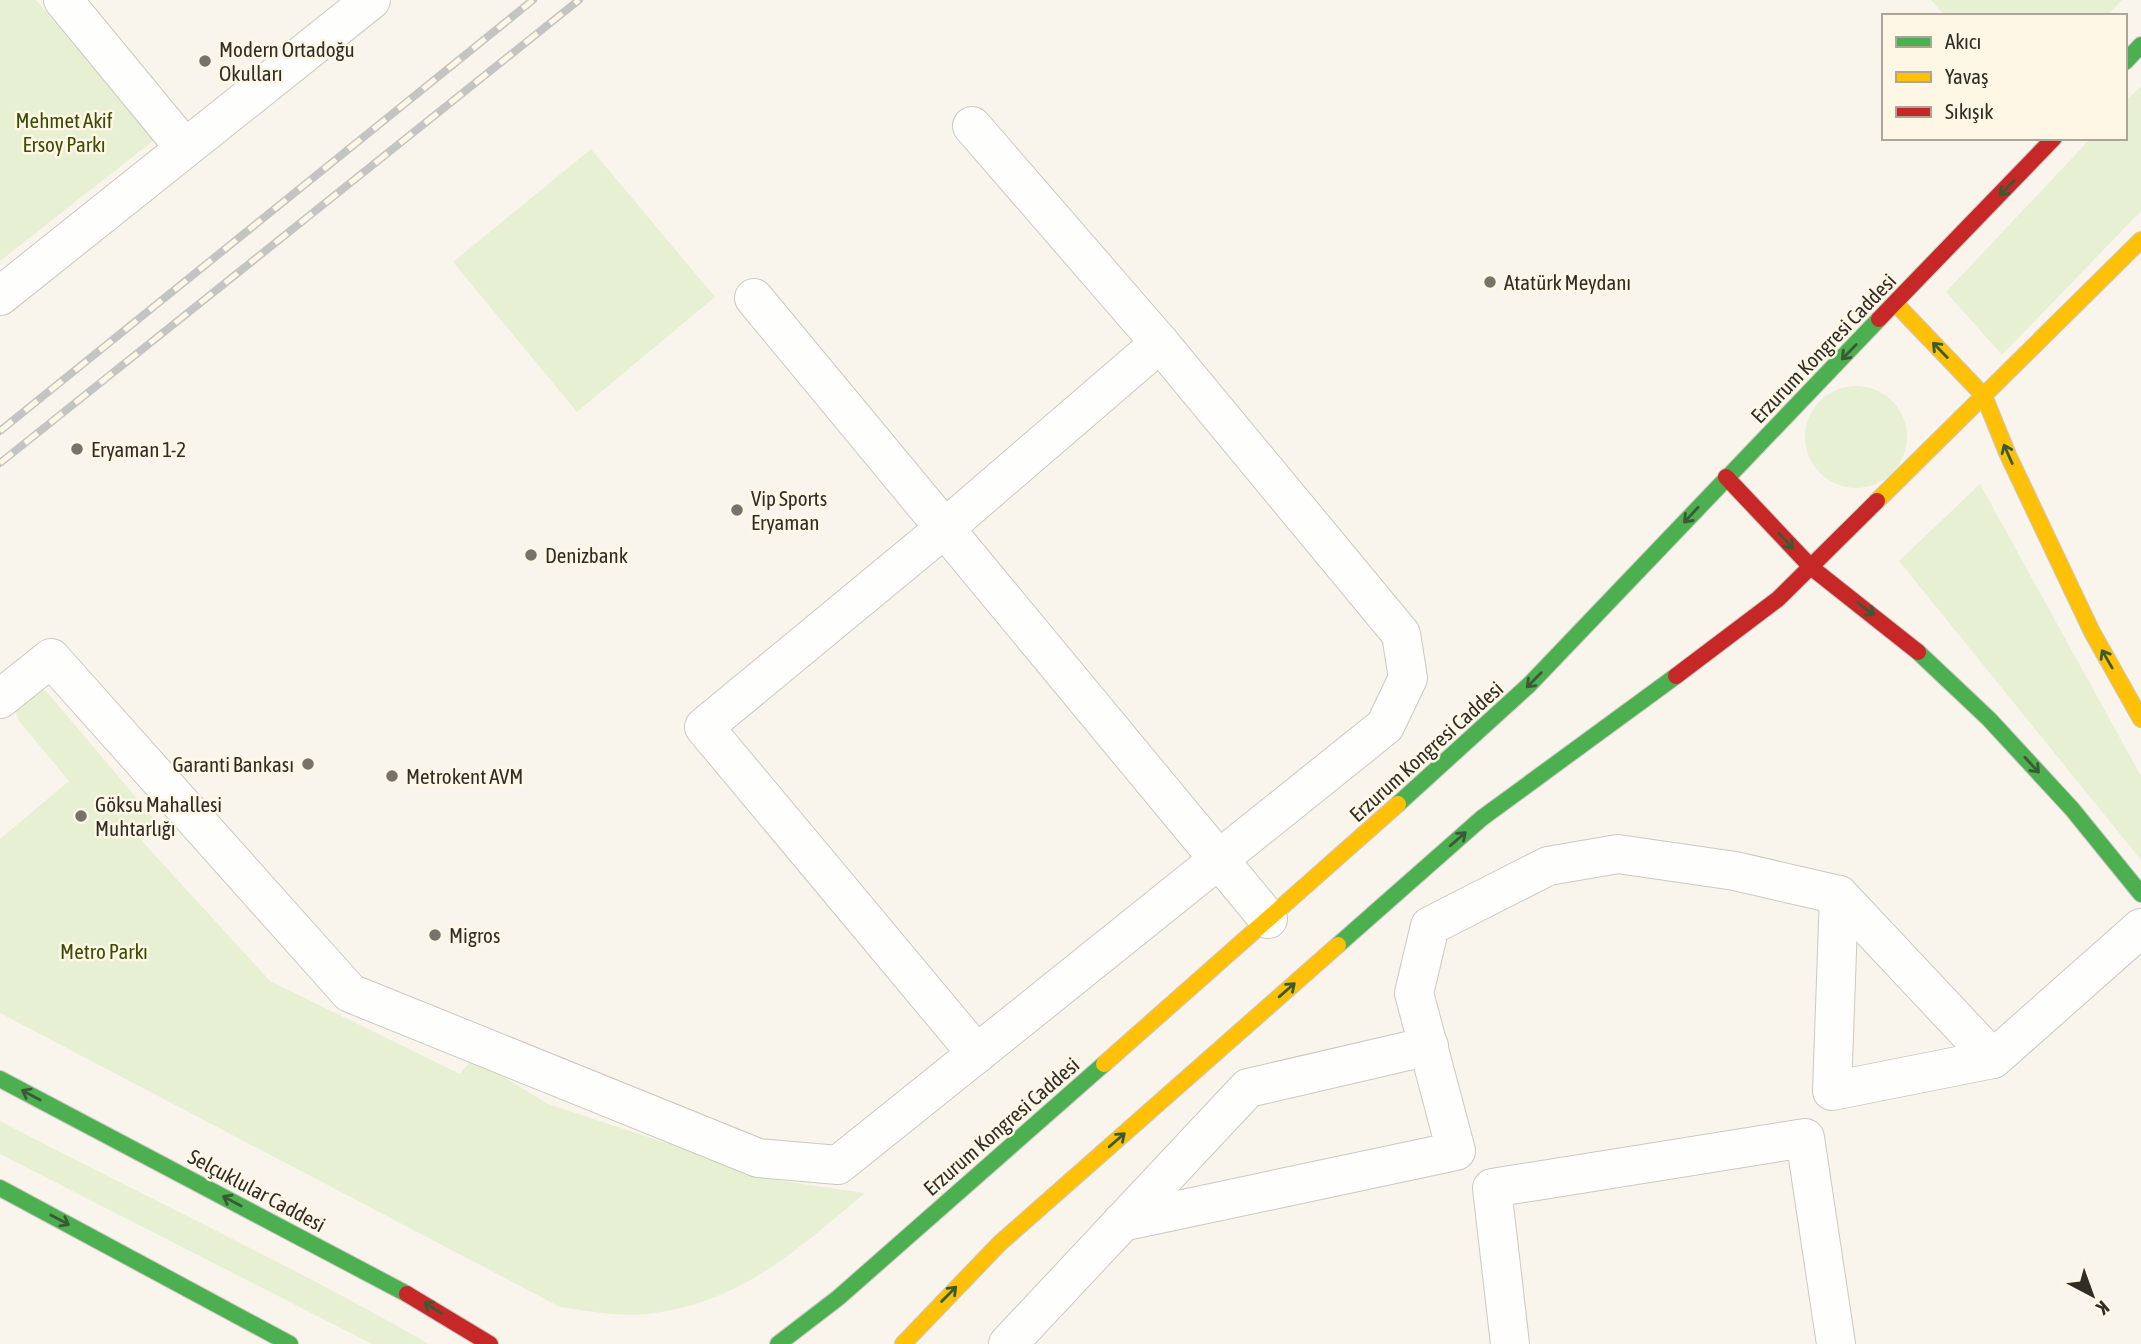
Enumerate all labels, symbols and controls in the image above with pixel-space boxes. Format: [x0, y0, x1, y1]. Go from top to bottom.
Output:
legend [1882, 14, 2127, 140]
text: Akıcı [1945, 29, 1981, 53]
place label: Modern Ortadoğu Okulları [219, 37, 355, 85]
marker: Modern Ortadoğu Okulları [197, 53, 213, 69]
text: Yavaş [1945, 64, 1988, 88]
text: Sıkışık [1945, 99, 1994, 123]
park label: Mehmet Akif Ersoy Parkı [16, 108, 113, 156]
one-way arrow [1998, 179, 2015, 196]
street label: Erzurum Kongresi Caddesi [1746, 268, 1900, 428]
place label: Atatürk Meydanı [1504, 270, 1631, 294]
marker: Atatürk Meydanı [1482, 274, 1498, 290]
one-way arrow [1932, 342, 1949, 359]
one-way arrow [1841, 343, 1858, 360]
place label: Eryaman 1-2 [91, 437, 186, 461]
marker: Eryaman 1-2 [69, 441, 85, 457]
one-way arrow [2001, 444, 2014, 466]
place label: Vip Sports Eryaman [751, 486, 827, 534]
marker: Vip Sports Eryaman [729, 502, 745, 518]
one-way arrow [1682, 506, 1699, 523]
one-way arrow [1777, 532, 1794, 549]
place label: Denizbank [545, 543, 628, 567]
marker: Denizbank [523, 547, 539, 563]
one-way arrow [1856, 602, 1875, 617]
one-way arrow [2100, 650, 2114, 670]
one-way arrow [1526, 671, 1543, 688]
street label: Erzurum Kongresi Caddesi [1344, 676, 1508, 826]
place label: Garanti Bankası [172, 752, 294, 776]
marker: Garanti Bankası [300, 756, 316, 772]
one-way arrow [2023, 756, 2040, 773]
place label: Metrokent AVM [406, 764, 523, 788]
marker: Metrokent AVM [384, 768, 400, 784]
place label: Göksu Mahallesi Muhtarlığı [95, 792, 222, 840]
marker: Göksu Mahallesi Muhtarlığı [73, 808, 89, 824]
one-way arrow [1449, 831, 1467, 847]
place label: Migros [449, 923, 500, 947]
marker: Migros [427, 927, 443, 943]
park label: Metro Parkı [60, 939, 148, 963]
one-way arrow [1278, 982, 1296, 998]
street label: Erzurum Kongresi Caddesi [918, 1052, 1084, 1200]
one-way arrow [21, 1088, 41, 1102]
one-way arrow [1107, 1132, 1125, 1148]
street label: Selçuklular Caddesi [184, 1144, 330, 1236]
one-way arrow [222, 1194, 243, 1207]
one-way arrow [49, 1214, 70, 1227]
north arrow [2057, 1260, 2127, 1330]
one-way arrow [941, 1286, 958, 1303]
text: K [2092, 1296, 2114, 1320]
one-way arrow [423, 1300, 443, 1314]

